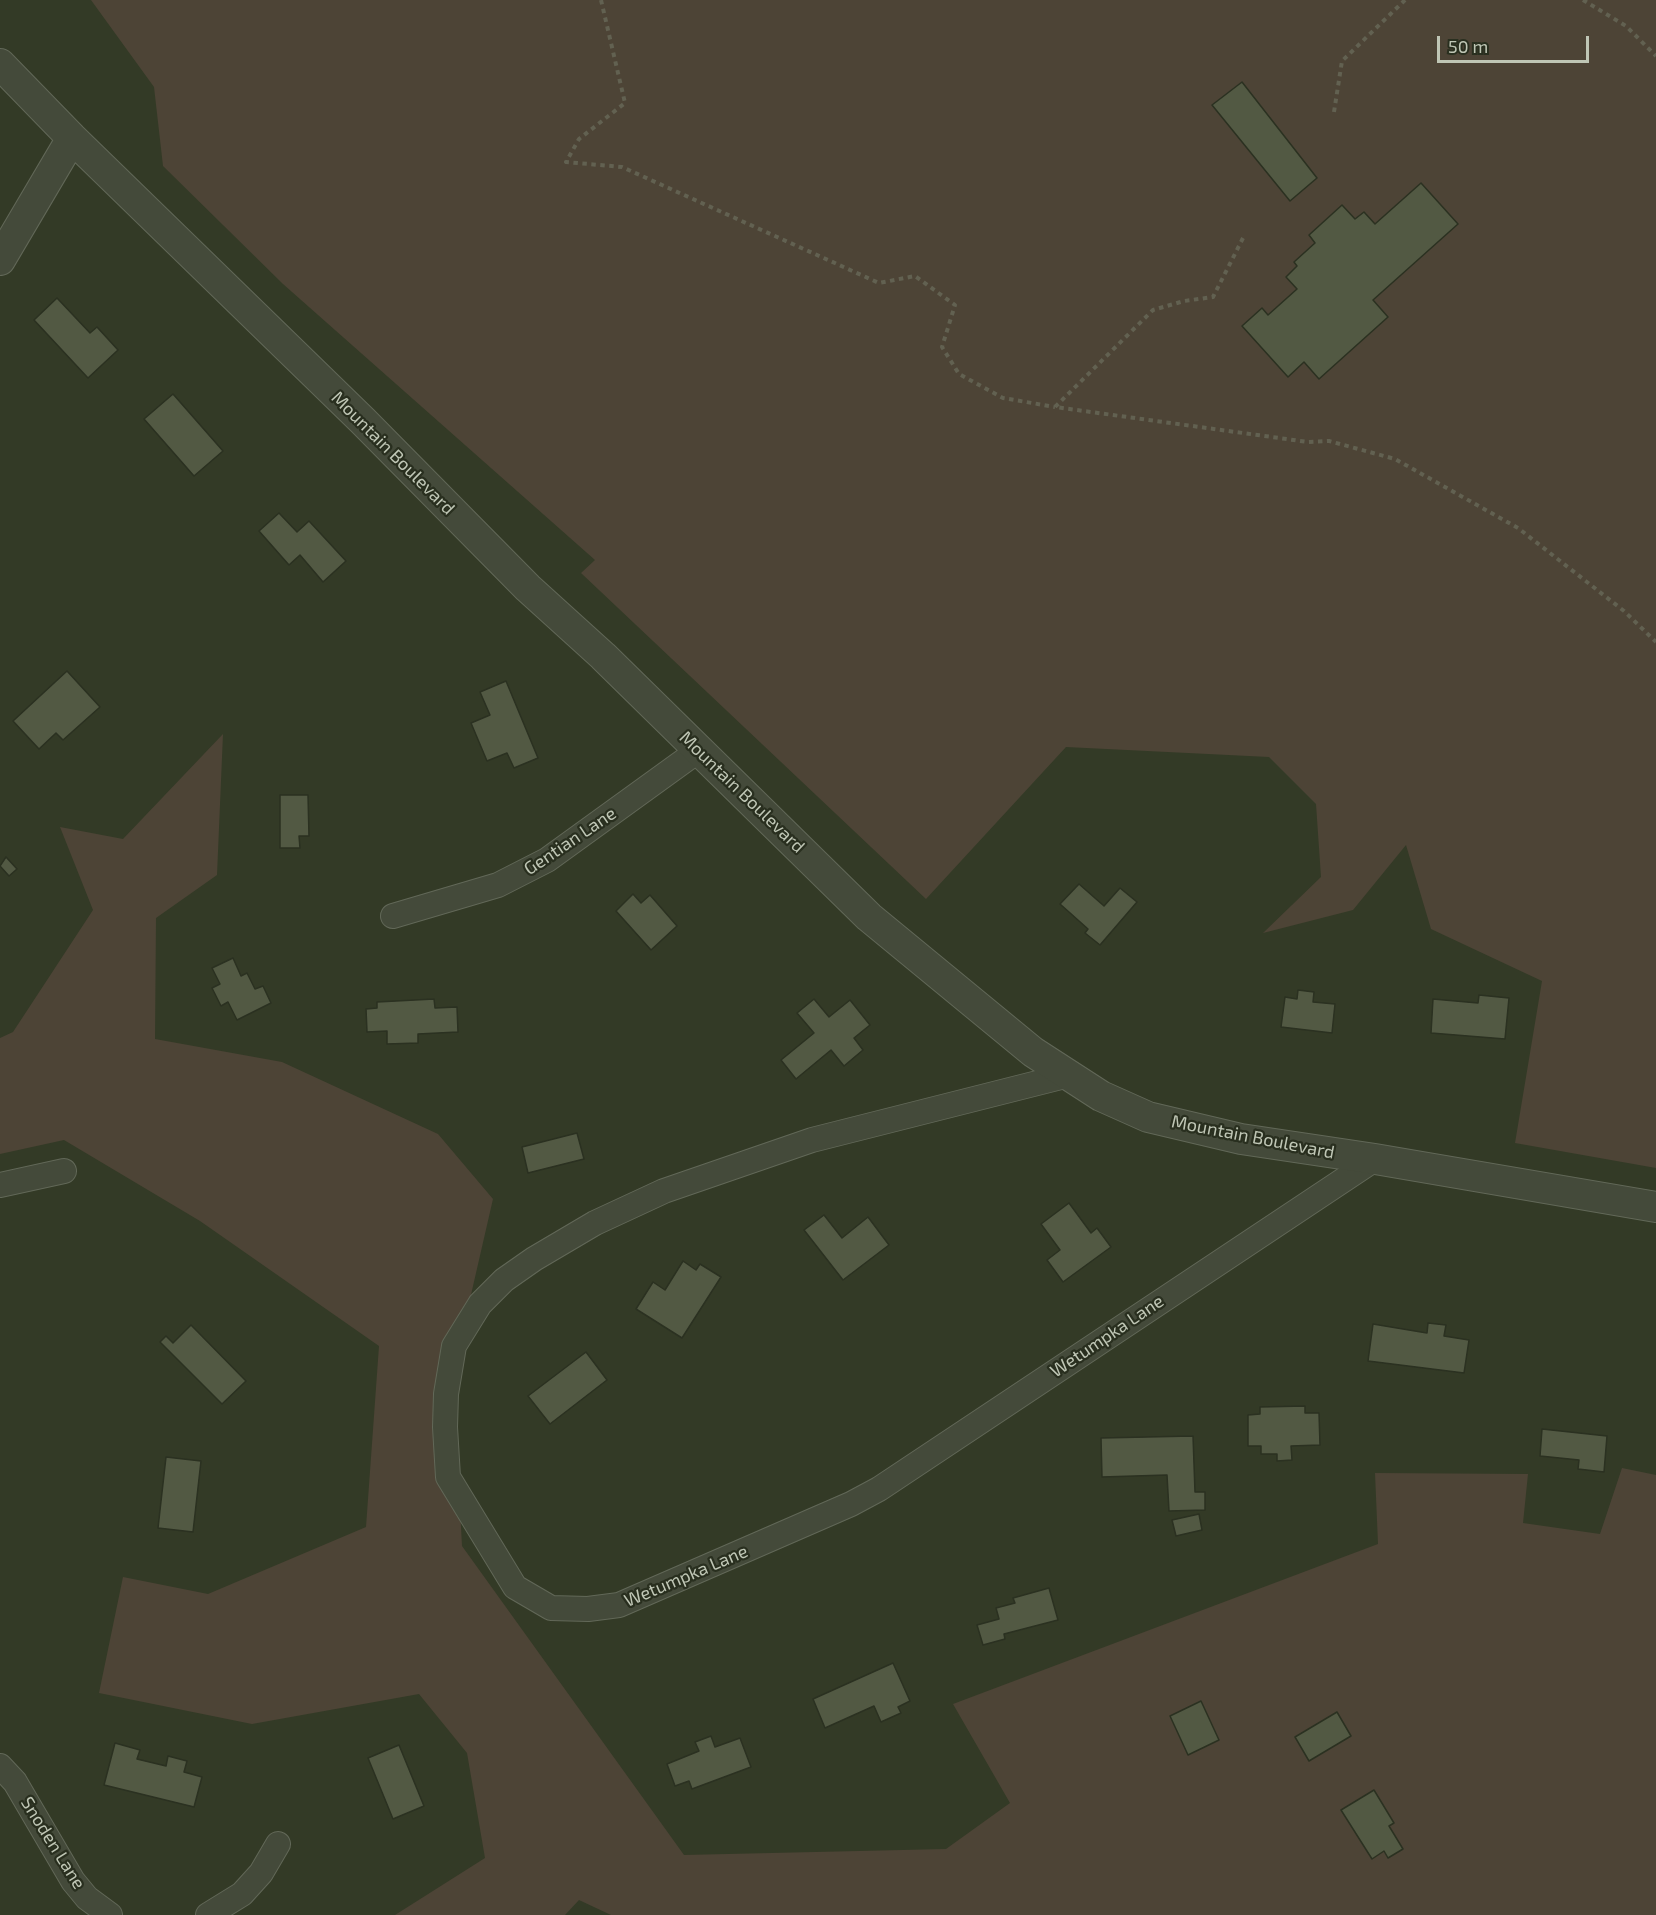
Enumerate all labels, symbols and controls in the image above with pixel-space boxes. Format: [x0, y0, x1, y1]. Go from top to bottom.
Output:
scale bar [1440, 24, 1592, 62]
text: 50 m [1448, 35, 1488, 57]
street label: Mountain Boulevard [327, 387, 459, 519]
street label: Mountain Boulevard [675, 727, 809, 857]
street label: Gentian Lane [520, 802, 620, 880]
street label: Mountain Boulevard [1170, 1111, 1336, 1163]
street label: Wetumpka Lane [1046, 1290, 1168, 1382]
street label: Wetumpka Lane [621, 1540, 751, 1612]
street label: Snoden Lane [16, 1793, 90, 1893]

